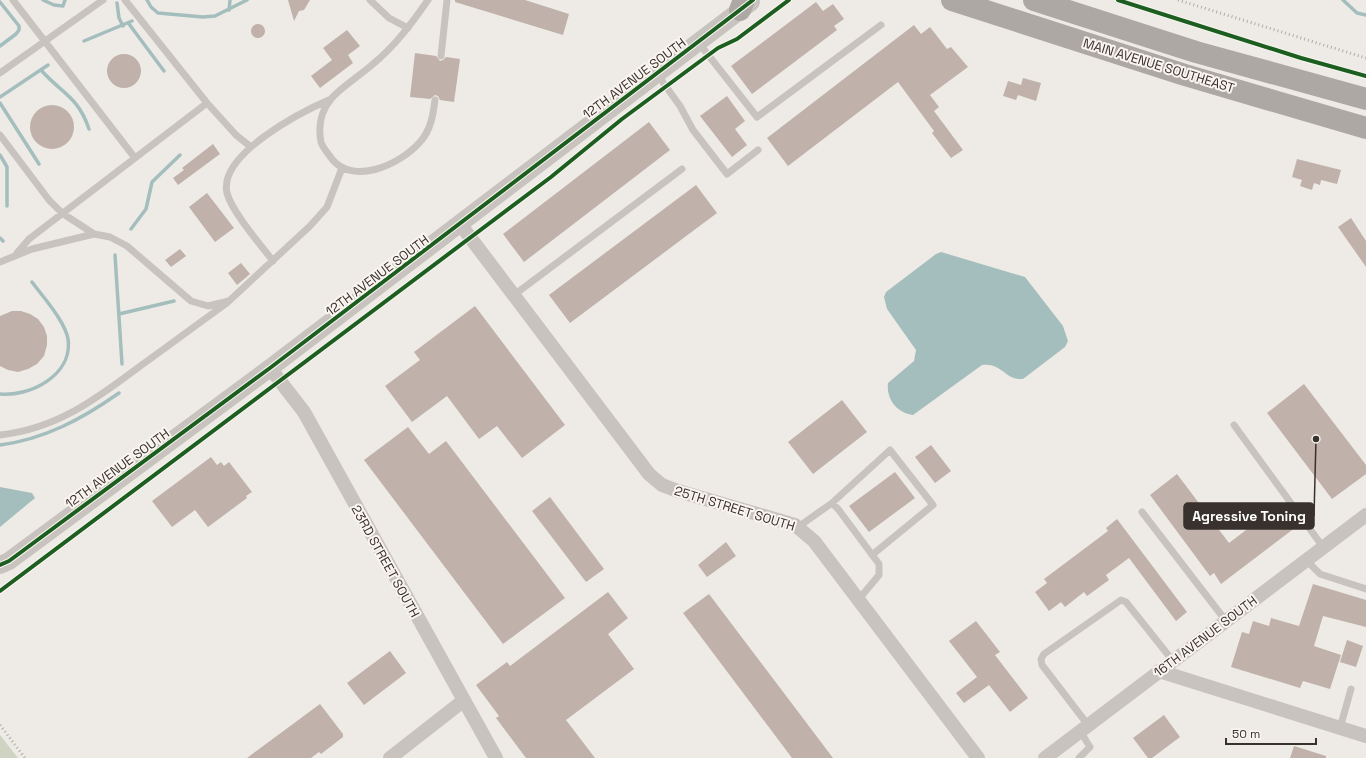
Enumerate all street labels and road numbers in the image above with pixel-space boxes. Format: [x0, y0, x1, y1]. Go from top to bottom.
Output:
street label: 12TH AVENUE SOUTH [579, 34, 689, 123]
street label: MAIN AVENUE SOUTHEAST [1081, 34, 1237, 97]
street label: 12TH AVENUE SOUTH [322, 231, 432, 320]
street label: 12TH AVENUE SOUTH [62, 425, 173, 512]
street label: 25TH STREET SOUTH [672, 482, 797, 535]
street label: 23RD STREET SOUTH [348, 502, 424, 620]
street label: 16TH AVENUE SOUTH [1150, 592, 1260, 681]

